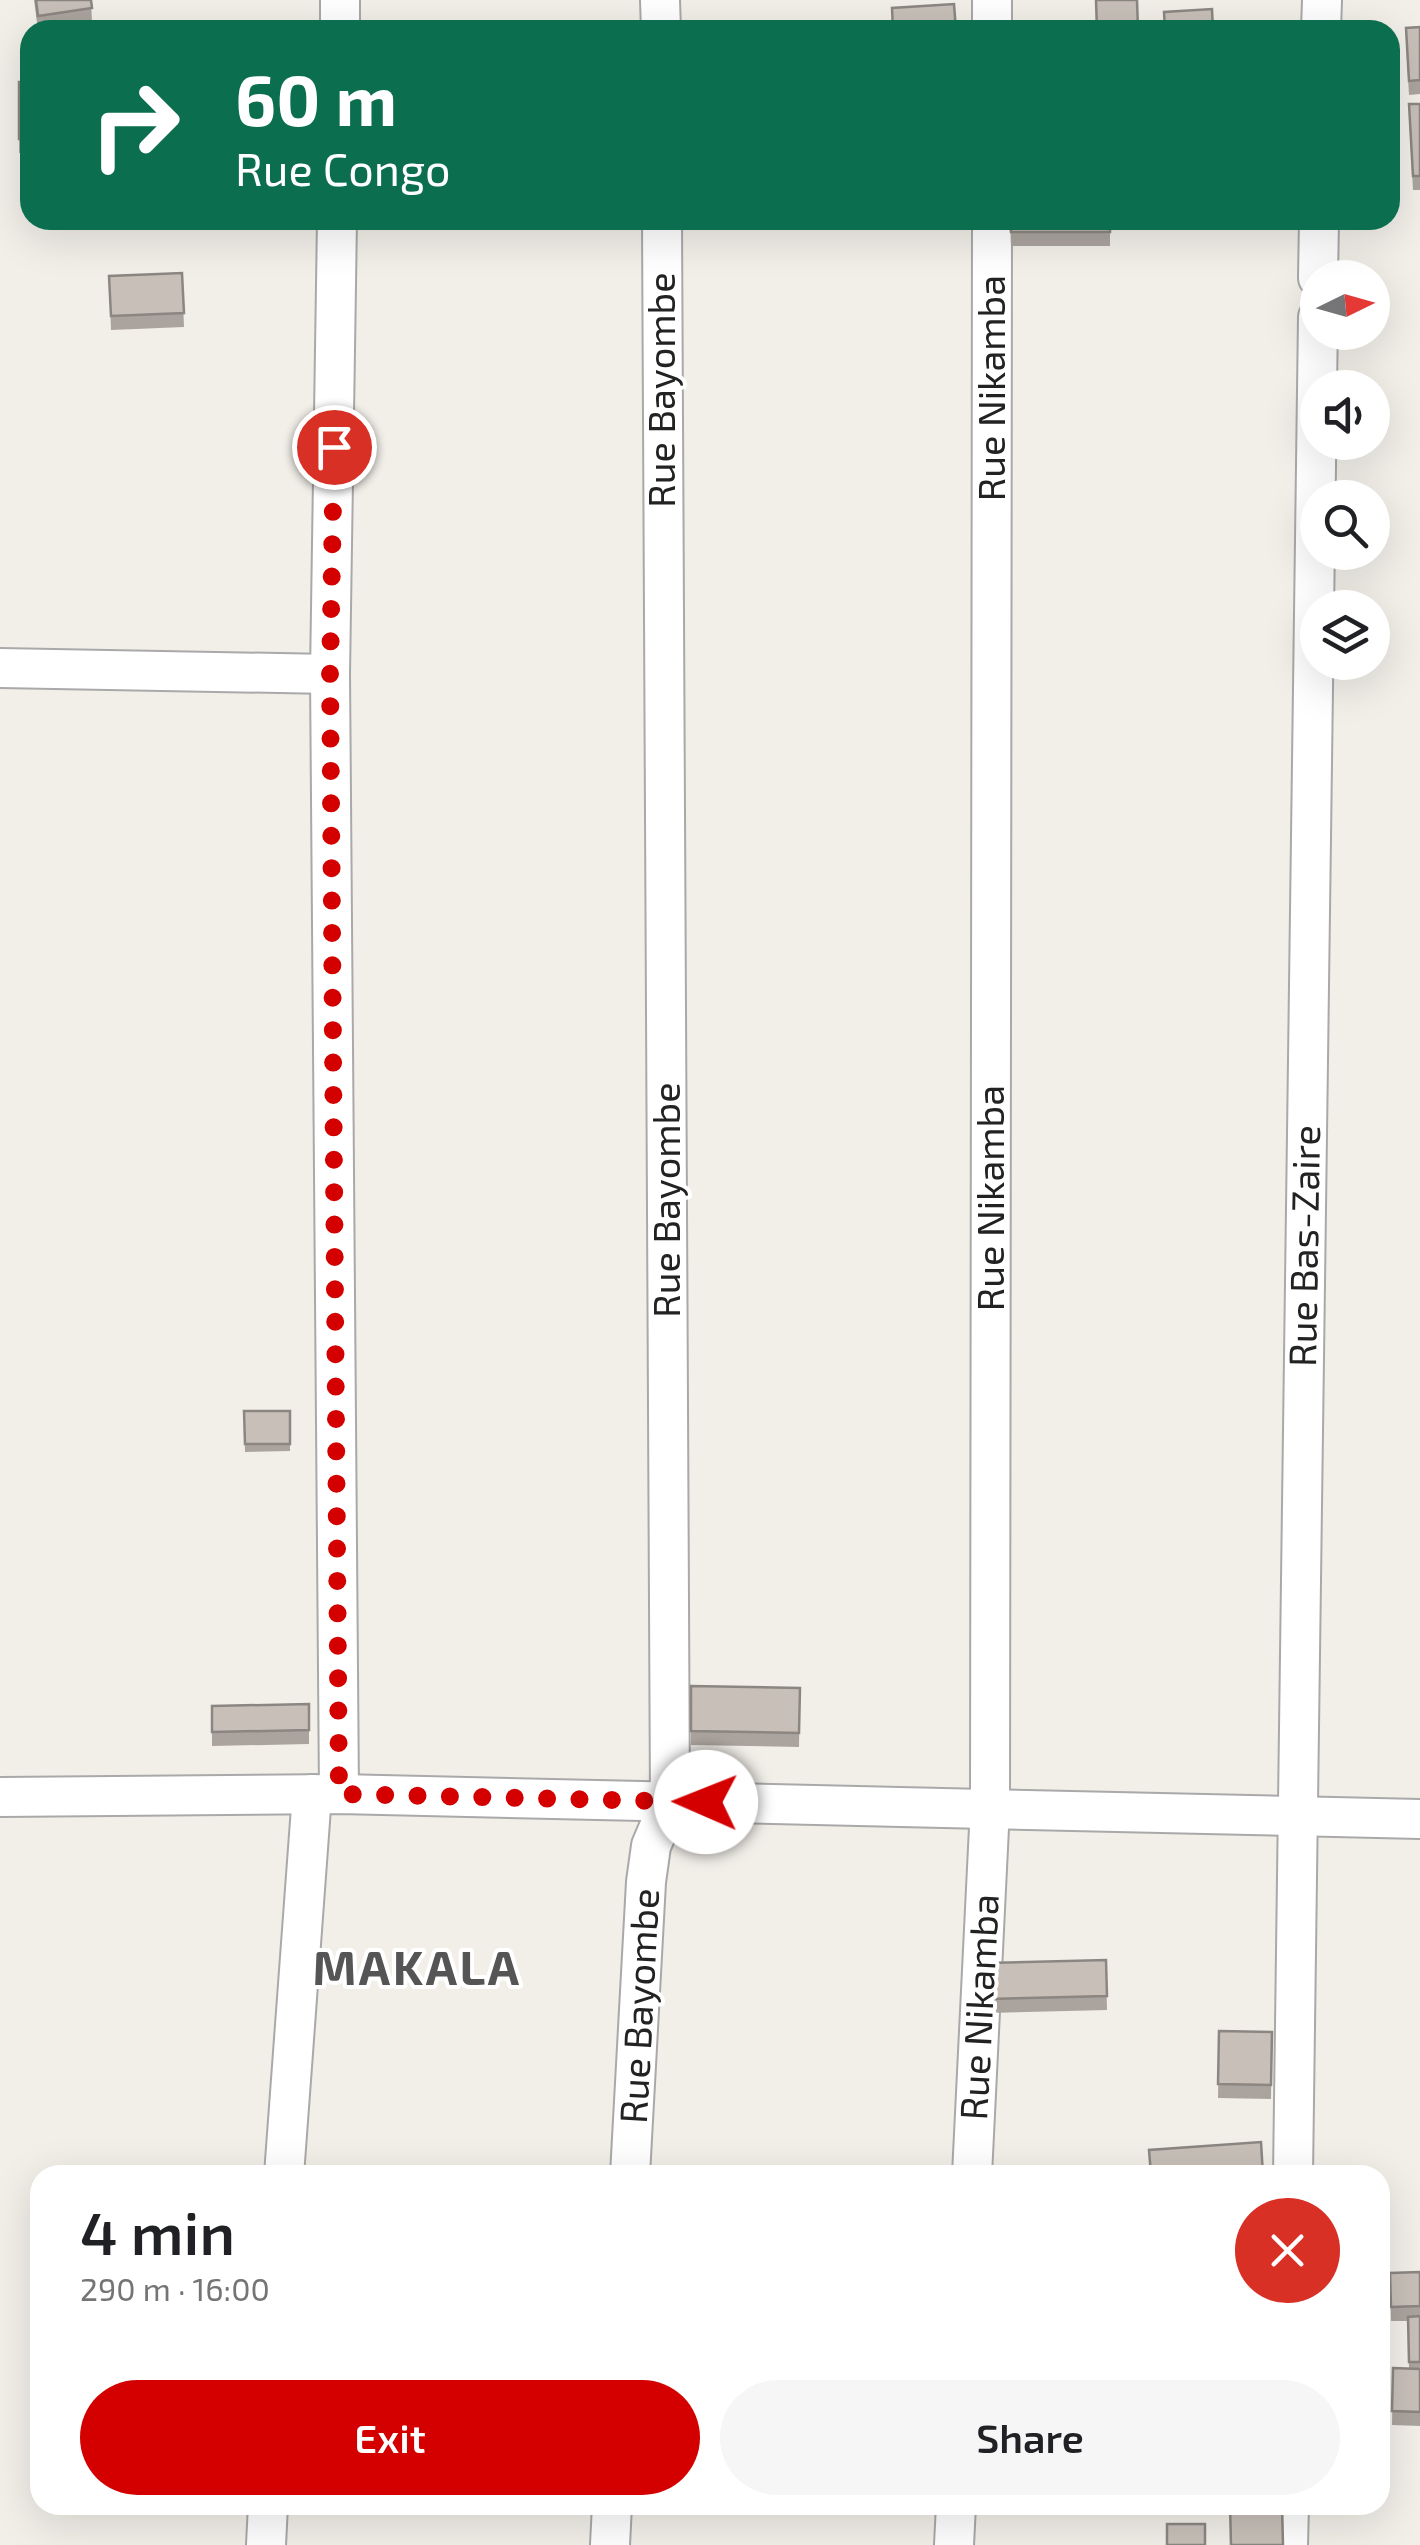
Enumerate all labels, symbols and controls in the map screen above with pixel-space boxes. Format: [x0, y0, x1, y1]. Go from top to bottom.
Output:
text: 60 m [235, 56, 397, 140]
icon: right [70, 60, 200, 190]
text: Rue Congo [235, 141, 451, 195]
north arrow [1300, 260, 1390, 350]
map controls [1300, 260, 1390, 680]
street label: Rue Bayombe [637, 272, 683, 508]
street label: Rue Nikamba [967, 275, 1013, 501]
button: sound [1300, 370, 1390, 460]
pin [292, 405, 377, 490]
icon: arrive [307, 420, 362, 475]
button: search [1300, 480, 1390, 570]
button: layers [1300, 590, 1390, 680]
street label: Rue Bayombe [642, 1082, 688, 1318]
street label: Rue Nikamba [966, 1085, 1012, 1311]
street label: Rue Bas-Zaire [1278, 1125, 1328, 1367]
position arrow [654, 1750, 758, 1854]
street label: Rue Bayombe [609, 1887, 667, 2125]
street label: Rue Nikamba [949, 1893, 1007, 2121]
district label: MAKALA [312, 1937, 522, 1995]
text: 4 min [80, 2195, 235, 2267]
button: close [1235, 2198, 1340, 2303]
text: 290 m · 16:00 [80, 2269, 270, 2307]
button: Exit [80, 2380, 700, 2495]
button: Share [720, 2380, 1340, 2495]

